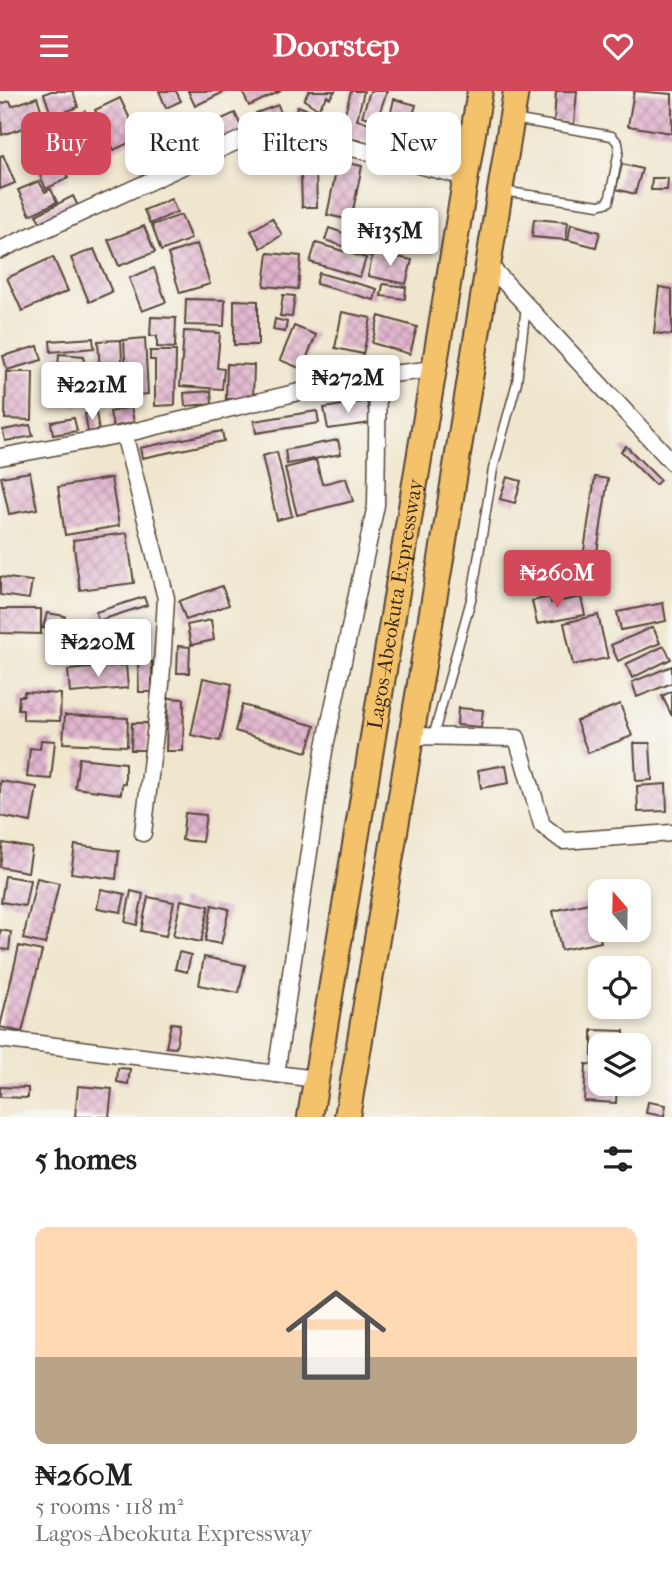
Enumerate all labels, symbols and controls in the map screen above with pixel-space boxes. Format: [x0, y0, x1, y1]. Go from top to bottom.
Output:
icon: menu [35, 27, 73, 65]
text: Doorstep [273, 27, 399, 64]
icon: heart [599, 27, 637, 65]
chip: Buy [21, 112, 111, 175]
chip: Rent [125, 112, 224, 175]
chip: Filters [238, 112, 352, 175]
chip: New [366, 112, 461, 175]
pin: ₦135M [341, 209, 439, 268]
text: ₦135M [357, 217, 423, 244]
pin: ₦272M [299, 355, 397, 415]
pin: ₦221M [43, 363, 141, 422]
text: ₦272M [312, 364, 384, 391]
text: ₦221M [57, 371, 127, 398]
street label: Lagos-Abeokuta Expressway [362, 476, 428, 731]
pin: ₦260M [508, 551, 606, 610]
text: ₦260M [520, 559, 594, 586]
pin: ₦220M [49, 619, 147, 679]
text: ₦220M [61, 628, 135, 655]
north arrow [588, 879, 651, 941]
map controls [588, 879, 651, 1096]
button: locate [588, 956, 651, 1019]
button: layers [588, 1033, 651, 1096]
icon: filters [599, 1140, 637, 1178]
text: 5 homes [35, 1142, 137, 1177]
icon: home [273, 1272, 399, 1398]
text: ₦260M [35, 1458, 132, 1493]
text: 5 rooms · 118 m² [35, 1493, 183, 1520]
text: Lagos-Abeokuta Expressway [35, 1520, 312, 1547]

